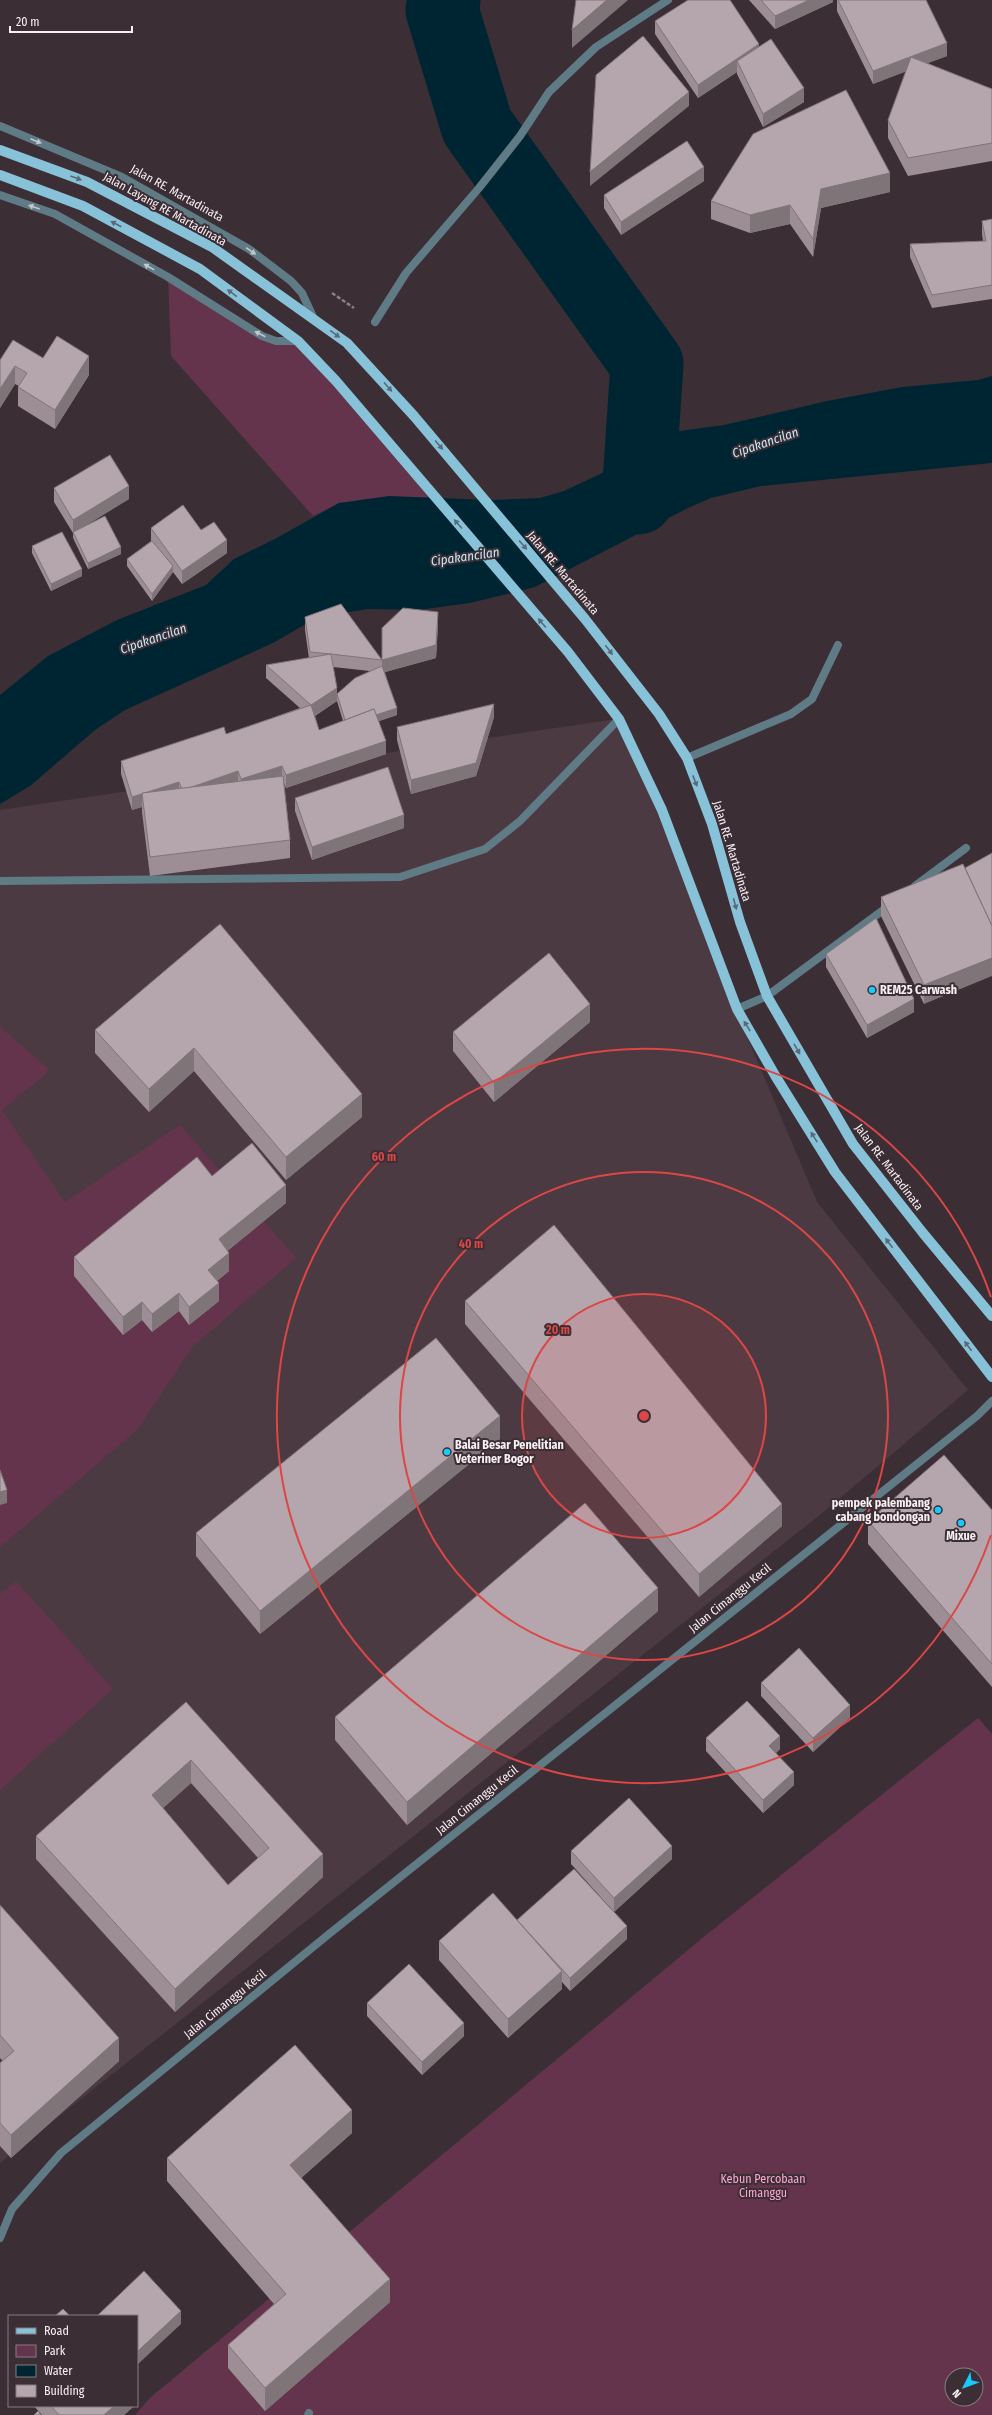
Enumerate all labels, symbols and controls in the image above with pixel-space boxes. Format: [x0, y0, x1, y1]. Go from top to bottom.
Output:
scale bar [10, 8, 132, 34]
text: 20 m [16, 15, 40, 29]
one-way arrow [30, 138, 42, 144]
street label: Jalan RE. Martadinata [128, 162, 226, 224]
street label: Jalan Layang RE Martadinata [101, 169, 229, 249]
one-way arrow [71, 175, 83, 181]
one-way arrow [28, 204, 40, 210]
one-way arrow [110, 221, 122, 227]
one-way arrow [246, 247, 256, 255]
one-way arrow [143, 263, 155, 270]
one-way arrow [227, 289, 237, 297]
one-way arrow [330, 330, 340, 338]
one-way arrow [254, 331, 266, 337]
one-way arrow [384, 382, 393, 392]
water label: Cipakancilan [730, 424, 800, 461]
one-way arrow [434, 440, 443, 451]
one-way arrow [453, 519, 462, 529]
street label: Jalan RE. Martadinata [524, 529, 602, 618]
one-way arrow [518, 539, 527, 550]
water label: Cipakancilan [430, 544, 501, 569]
one-way arrow [538, 617, 547, 628]
water label: Cipakancilan [118, 620, 188, 657]
one-way arrow [604, 644, 613, 655]
one-way arrow [693, 775, 699, 787]
street label: Jalan RE. Martadinata [710, 799, 754, 903]
one-way arrow [732, 899, 738, 911]
place label: REM25 Carwash [880, 983, 957, 997]
marker: REM25 Carwash [867, 985, 877, 995]
one-way arrow [744, 1020, 751, 1031]
one-way arrow [794, 1043, 801, 1055]
street label: Jalan RE. Martadinata [852, 1121, 926, 1213]
one-way arrow [810, 1131, 817, 1143]
text: 60 m [372, 1150, 396, 1164]
text: 40 m [459, 1237, 483, 1251]
one-way arrow [885, 1237, 894, 1248]
text: 20 m [545, 1323, 570, 1337]
one-way arrow [964, 1341, 973, 1352]
centre of rings [637, 1409, 651, 1423]
place label: Balai Besar Penelitian Veteriner Bogor [454, 1438, 564, 1466]
marker: Balai Besar Penelitian Veteriner Bogor [442, 1447, 452, 1457]
place label: pempek palembang cabang bondongan [832, 1496, 930, 1524]
marker: pempek palembang cabang bondongan [933, 1505, 943, 1515]
marker: Mixue [956, 1518, 966, 1528]
place label: Mixue [946, 1529, 976, 1543]
street label: Jalan Cimanggu Kecil [686, 1561, 774, 1635]
street label: Jalan Cimanggu Kecil [433, 1763, 521, 1837]
street label: Jalan Cimanggu Kecil [181, 1967, 269, 2041]
park label: Kebun Percobaan Cimanggu [720, 2172, 806, 2200]
legend [8, 2315, 138, 2407]
text: Road [44, 2324, 69, 2338]
text: Park [44, 2344, 66, 2358]
text: Water [44, 2364, 73, 2378]
north arrow [944, 2367, 984, 2407]
text: Building [44, 2384, 85, 2398]
text: N [950, 2387, 964, 2400]

